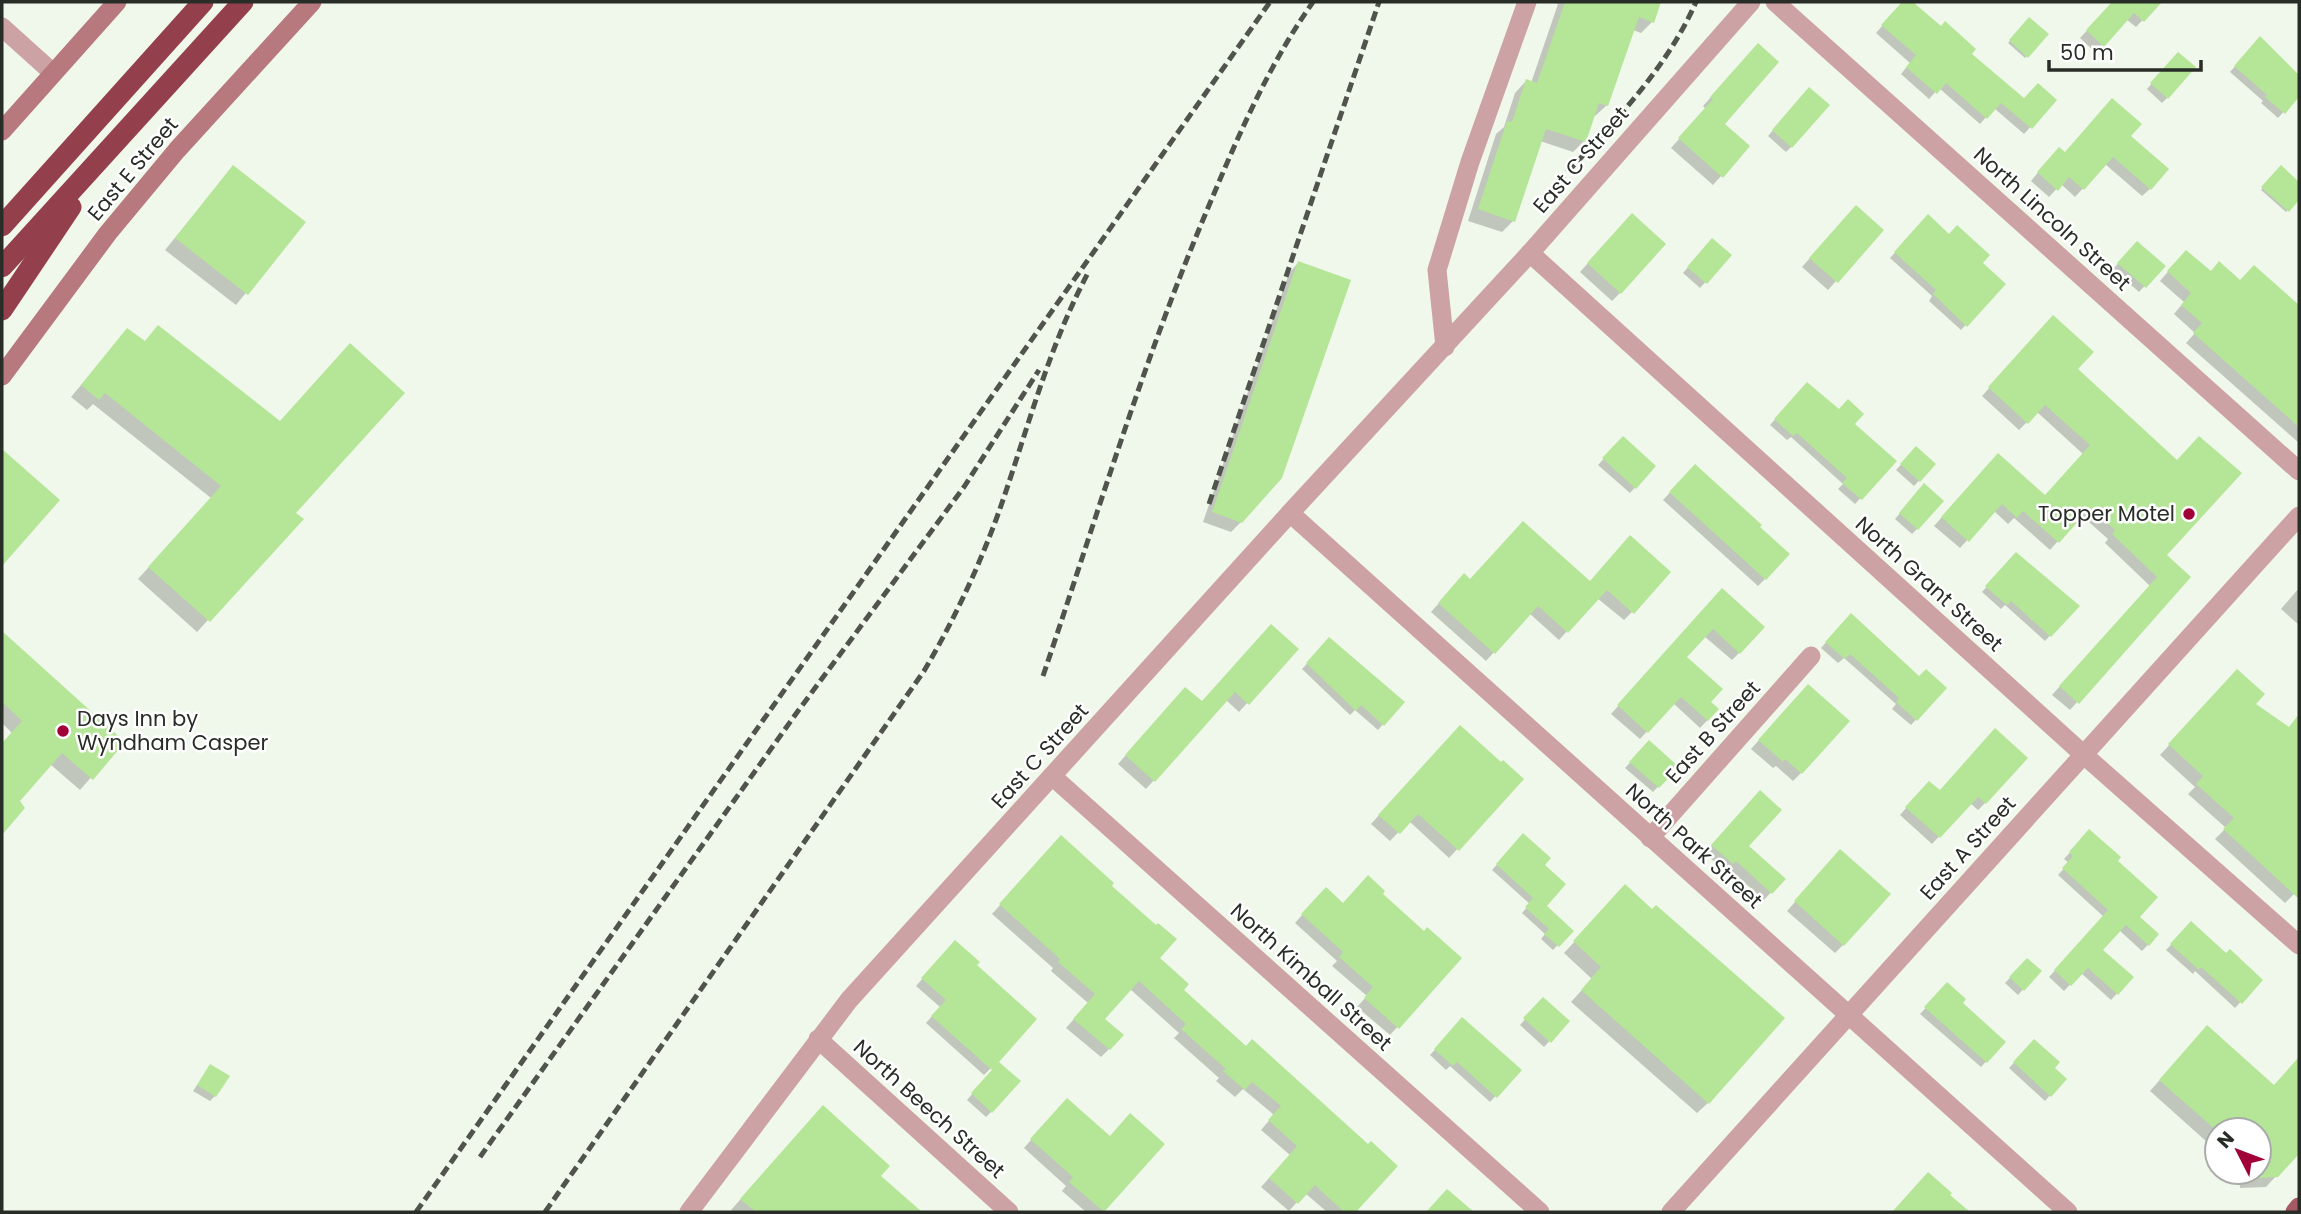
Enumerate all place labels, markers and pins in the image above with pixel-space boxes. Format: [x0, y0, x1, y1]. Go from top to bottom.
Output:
place label: Topper Motel [2038, 499, 2175, 528]
marker: Topper Motel [2181, 506, 2197, 522]
place label: Days Inn by Wyndham Casper [77, 704, 268, 757]
marker: Days Inn by Wyndham Casper [55, 723, 71, 739]

